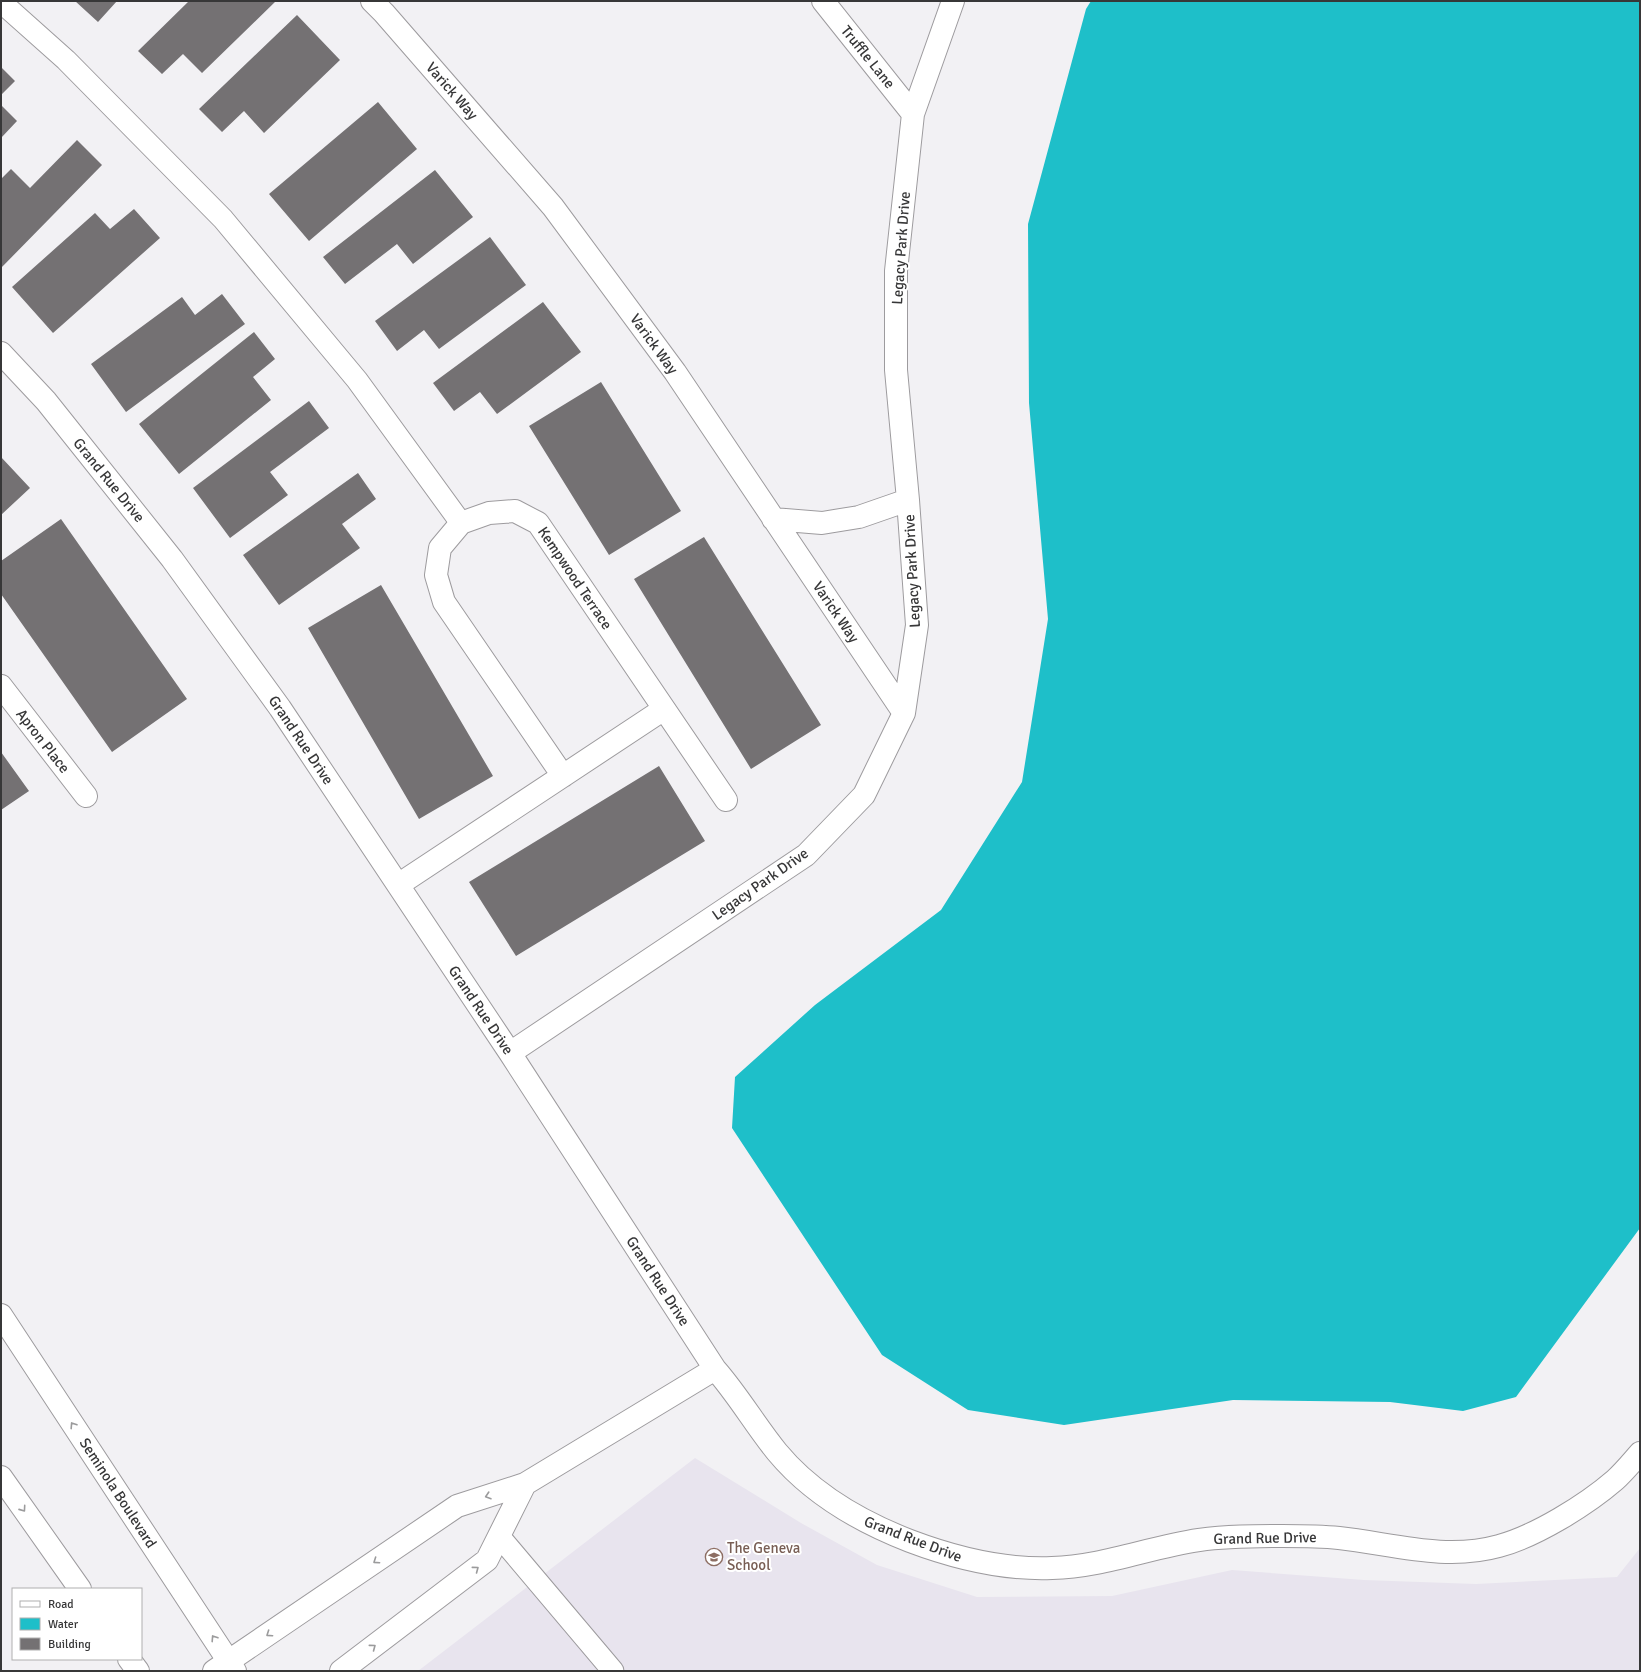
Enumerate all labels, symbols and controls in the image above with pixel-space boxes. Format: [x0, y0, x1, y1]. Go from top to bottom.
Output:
street label: Truffle Lane [837, 22, 899, 92]
street label: Varick Way [422, 59, 482, 123]
street label: Legacy Park Drive [888, 191, 914, 305]
street label: Varick Way [626, 310, 682, 378]
street label: Grand Rue Drive [69, 434, 149, 526]
street label: Legacy Park Drive [900, 514, 924, 628]
street label: Kempwood Terrace [534, 523, 616, 633]
street label: Varick Way [809, 578, 863, 646]
street label: Grand Rue Drive [265, 692, 337, 788]
street label: Apron Place [12, 705, 74, 777]
street label: Legacy Park Drive [708, 844, 812, 924]
street label: Grand Rue Drive [445, 962, 517, 1058]
street label: Grand Rue Drive [622, 1233, 694, 1329]
one-way arrow [71, 1422, 78, 1429]
street label: Seminola Boulevard [76, 1435, 160, 1551]
one-way arrow [485, 1491, 492, 1500]
one-way arrow [19, 1505, 26, 1512]
street label: Grand Rue Drive [862, 1512, 964, 1566]
street label: Grand Rue Drive [1213, 1528, 1317, 1548]
place label: The Geneva School [727, 1539, 800, 1574]
school or university icon: The Geneva School [704, 1547, 724, 1567]
one-way arrow [374, 1556, 381, 1563]
one-way arrow [472, 1566, 479, 1573]
legend [12, 1588, 142, 1660]
text: Road [48, 1597, 74, 1612]
text: Water [48, 1617, 79, 1632]
one-way arrow [266, 1629, 273, 1637]
one-way arrow [212, 1636, 219, 1643]
text: Building [48, 1637, 91, 1652]
one-way arrow [368, 1645, 375, 1652]

